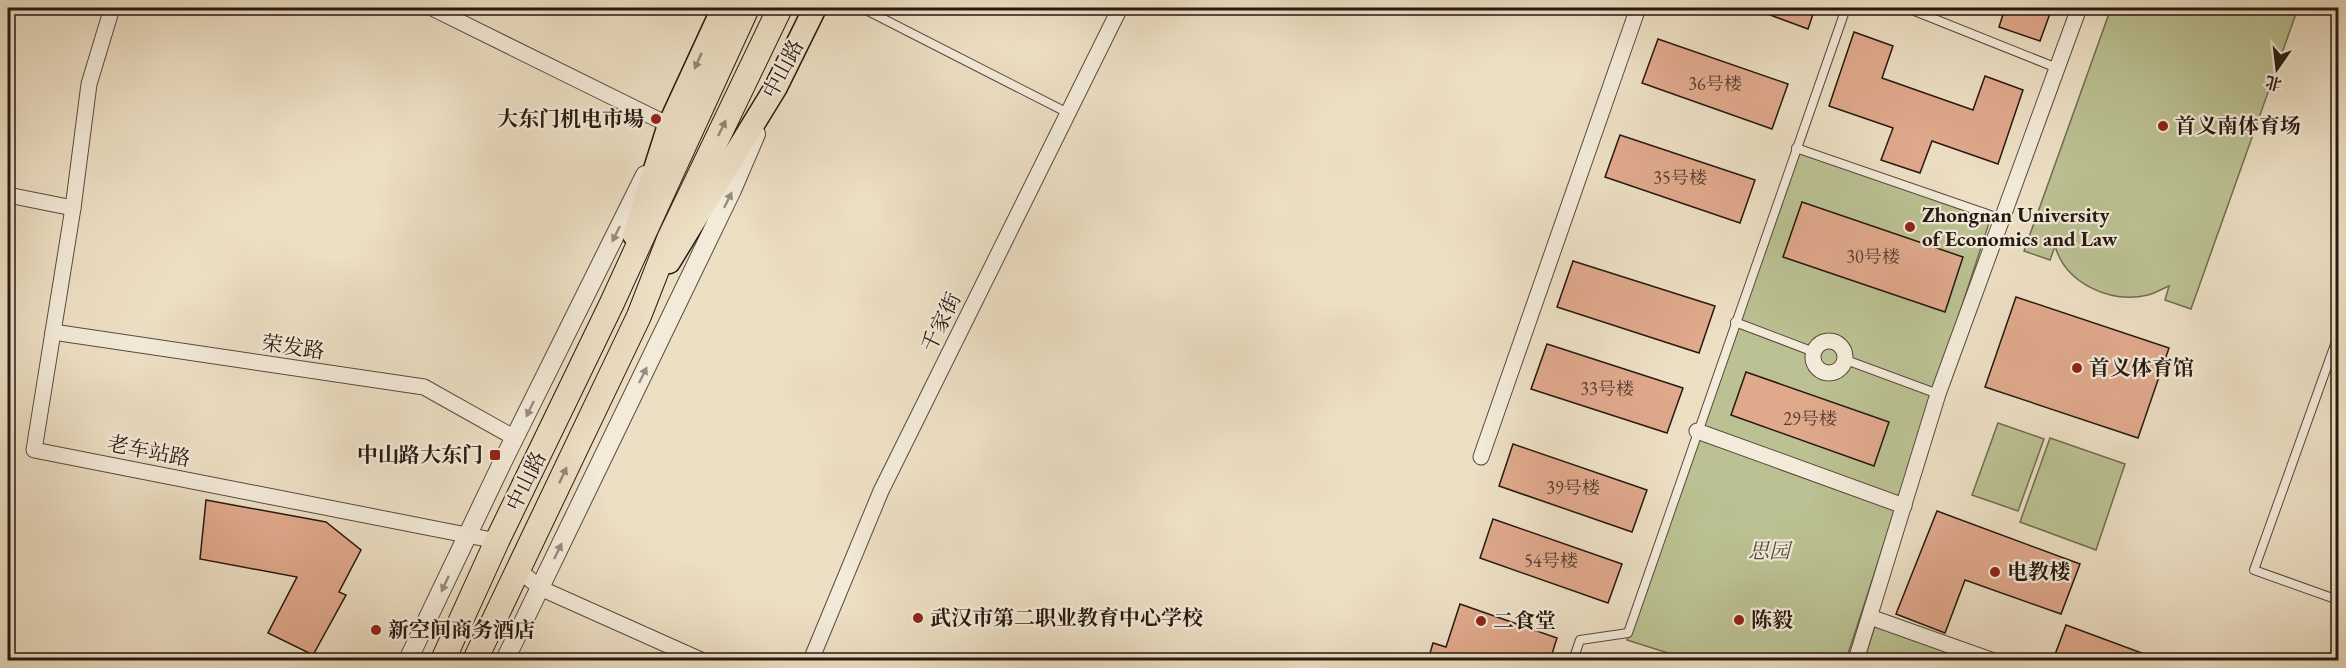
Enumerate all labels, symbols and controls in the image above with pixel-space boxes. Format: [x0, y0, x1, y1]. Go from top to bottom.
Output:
street label: 中山路 [756, 35, 809, 103]
north arrow [2247, 39, 2307, 99]
one-way arrow [694, 52, 703, 69]
text: 北 [2263, 71, 2284, 95]
house number: 36号楼 [1688, 72, 1742, 95]
place label: 大东门机电市場 [497, 105, 644, 132]
marker: 大东门机电市場 [649, 112, 663, 126]
place label: 首义南体育场 [2175, 112, 2301, 139]
one-way arrow [717, 119, 726, 136]
marker: 首义南体育场 [2156, 119, 2170, 133]
house number: 35号楼 [1653, 166, 1707, 189]
one-way arrow [723, 191, 732, 208]
place label: Zhongnan University of Economics and Law [1922, 201, 2118, 252]
marker: Zhongnan University of Economics and Law [1903, 220, 1917, 234]
one-way arrow [612, 225, 622, 243]
house number: 30号楼 [1846, 245, 1900, 268]
street label: 千家街 [915, 288, 966, 356]
street label: 荣发路 [260, 329, 326, 364]
place label: 首义体育馆 [2089, 354, 2194, 381]
marker: 首义体育馆 [2070, 361, 2084, 375]
one-way arrow [638, 367, 647, 384]
house number: 33号楼 [1580, 377, 1634, 400]
one-way arrow [525, 400, 534, 417]
house number: 29号楼 [1783, 407, 1837, 430]
street label: 老车站路 [105, 429, 193, 472]
place label: 中山路大东门 [357, 441, 483, 468]
street label: 中山路 [500, 447, 551, 515]
marker: 中山路大东门 [488, 448, 502, 462]
one-way arrow [559, 466, 568, 483]
house number: 39号楼 [1546, 476, 1600, 499]
park label: 思园 [1748, 537, 1793, 564]
one-way arrow [554, 543, 563, 560]
house number: 54号楼 [1524, 549, 1578, 572]
place label: 电教楼 [2007, 558, 2070, 585]
marker: 电教楼 [1988, 565, 2002, 579]
one-way arrow [440, 576, 449, 593]
place label: 武汉市第二职业教育中心学校 [930, 604, 1203, 631]
place label: 陈毅 [1751, 606, 1793, 633]
place label: 二食堂 [1493, 607, 1556, 634]
marker: 武汉市第二职业教育中心学校 [911, 611, 925, 625]
marker: 陈毅 [1732, 613, 1746, 627]
marker: 二食堂 [1474, 614, 1488, 628]
place label: 新空间商务酒店 [388, 616, 535, 643]
marker: 新空间商务酒店 [369, 623, 383, 637]

